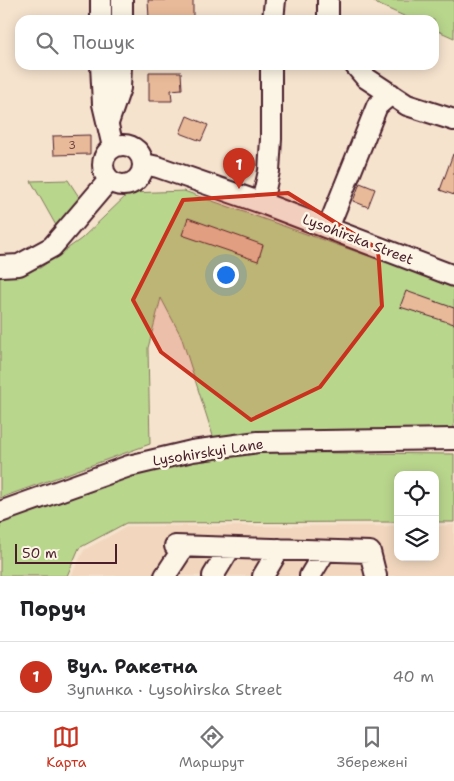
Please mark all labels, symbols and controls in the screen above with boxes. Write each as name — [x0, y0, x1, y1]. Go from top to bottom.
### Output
search box — [15, 15, 439, 70]
icon: search — [33, 29, 61, 57]
text: Пошук — [73, 30, 135, 55]
house number: 3 — [68, 138, 76, 153]
pin: 1 — [223, 148, 255, 189]
street label: Lysohirska Street — [300, 210, 416, 268]
your location — [213, 262, 239, 288]
street label: Lysohirskyi Lane — [151, 434, 265, 470]
map controls — [394, 471, 439, 561]
button: locate — [394, 471, 439, 516]
button: layers — [394, 516, 439, 561]
scale bar — [15, 541, 118, 564]
text: 50 m — [22, 544, 57, 562]
text: Поруч — [20, 595, 86, 623]
text: Вул. Ракетна — [67, 654, 197, 679]
text: 1 — [32, 666, 40, 687]
text: 40 m — [392, 666, 434, 687]
text: Зупинка · Lysohirska Street — [67, 679, 282, 700]
tab: Карта — [46, 723, 86, 771]
tab: Маршрут — [179, 723, 244, 771]
tab: Збережені — [337, 723, 408, 771]

